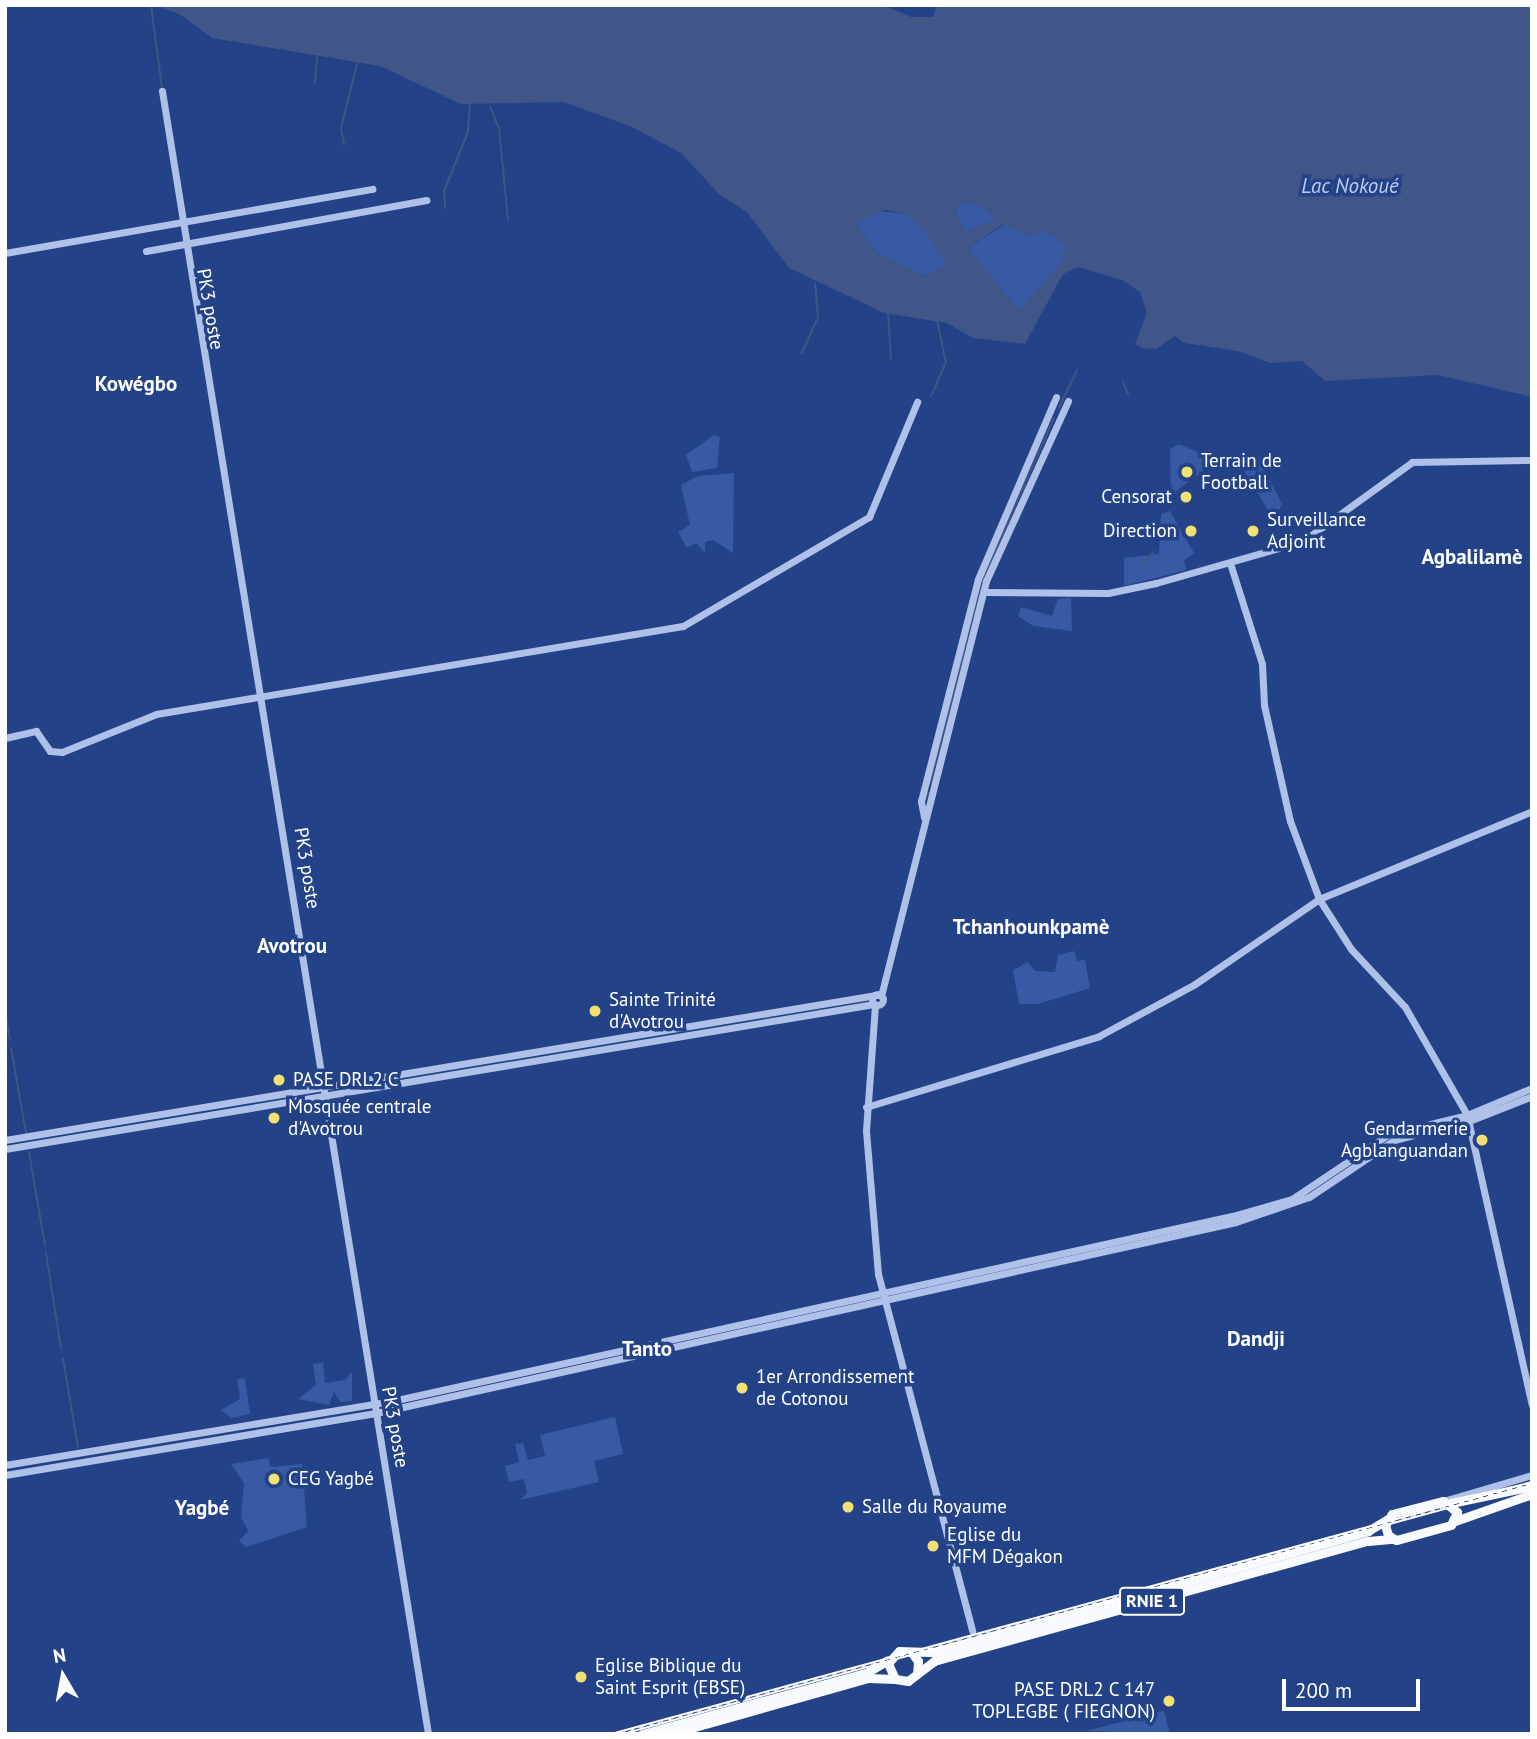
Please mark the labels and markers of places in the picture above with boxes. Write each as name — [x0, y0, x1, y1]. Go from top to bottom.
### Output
place label: Terrain de Football — [1201, 450, 1282, 494]
marker: Terrain de Football — [1179, 464, 1195, 480]
place label: Censorat — [1101, 486, 1172, 508]
marker: Censorat — [1178, 489, 1194, 505]
place label: Surveillance Adjoint — [1267, 509, 1366, 553]
place label: Direction — [1103, 520, 1177, 542]
marker: Direction — [1183, 523, 1199, 539]
marker: Surveillance Adjoint — [1245, 523, 1261, 539]
place label: Sainte Trinité d'Avotrou — [609, 989, 716, 1033]
marker: Sainte Trinité d'Avotrou — [587, 1003, 603, 1019]
place label: PASE DRL2 C — [293, 1069, 399, 1091]
marker: PASE DRL2 C — [271, 1072, 287, 1088]
place label: Mosquée centrale d'Avotrou — [288, 1096, 432, 1140]
marker: Mosquée centrale d'Avotrou — [266, 1110, 282, 1126]
place label: Gendarmerie Agblanguandan — [1341, 1118, 1468, 1162]
marker: Gendarmerie Agblanguandan — [1474, 1132, 1490, 1148]
place label: 1er Arrondissement de Cotonou — [756, 1366, 915, 1410]
marker: 1er Arrondissement de Cotonou — [734, 1380, 750, 1396]
place label: CEG Yagbé — [288, 1468, 375, 1490]
marker: CEG Yagbé — [266, 1471, 282, 1487]
place label: Salle du Royaume — [862, 1496, 1007, 1518]
marker: Salle du Royaume — [840, 1499, 856, 1515]
place label: Eglise du MFM Dégakon — [947, 1524, 1063, 1568]
marker: Eglise du MFM Dégakon — [925, 1538, 941, 1554]
place label: Eglise Biblique du Saint Esprit (EBSE) — [595, 1655, 745, 1699]
marker: Eglise Biblique du Saint Esprit (EBSE) — [573, 1669, 589, 1685]
place label: PASE DRL2 C 147 TOPLEGBE ( FIEGNON) — [972, 1679, 1155, 1723]
marker: PASE DRL2 C 147 TOPLEGBE ( FIEGNON) — [1161, 1693, 1177, 1709]

